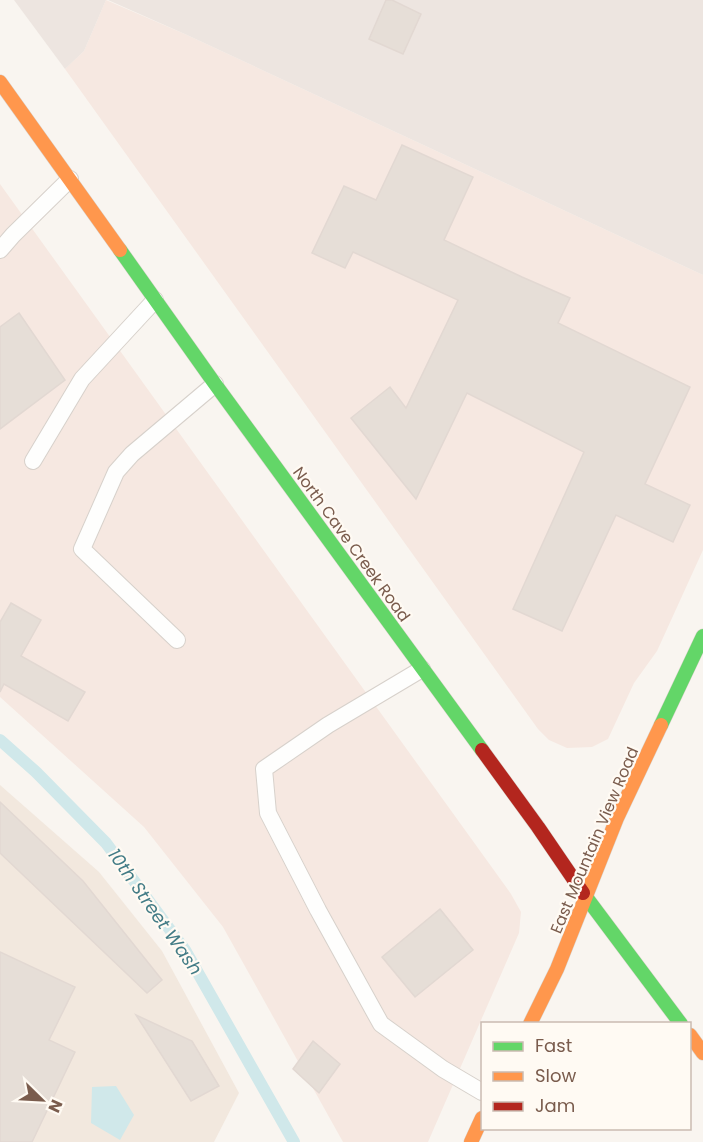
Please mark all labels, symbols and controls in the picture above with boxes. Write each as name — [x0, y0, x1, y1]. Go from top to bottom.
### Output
street label: North Cave Creek Road — [288, 462, 416, 626]
street label: East Mountain View Road — [545, 743, 644, 937]
water label: 10th Street Wash — [102, 843, 208, 980]
legend — [481, 1022, 691, 1130]
text: Fast — [535, 1033, 572, 1058]
text: Slow — [535, 1063, 577, 1088]
north arrow — [12, 1070, 72, 1130]
text: Jam — [535, 1093, 575, 1118]
text: N — [42, 1096, 68, 1116]

